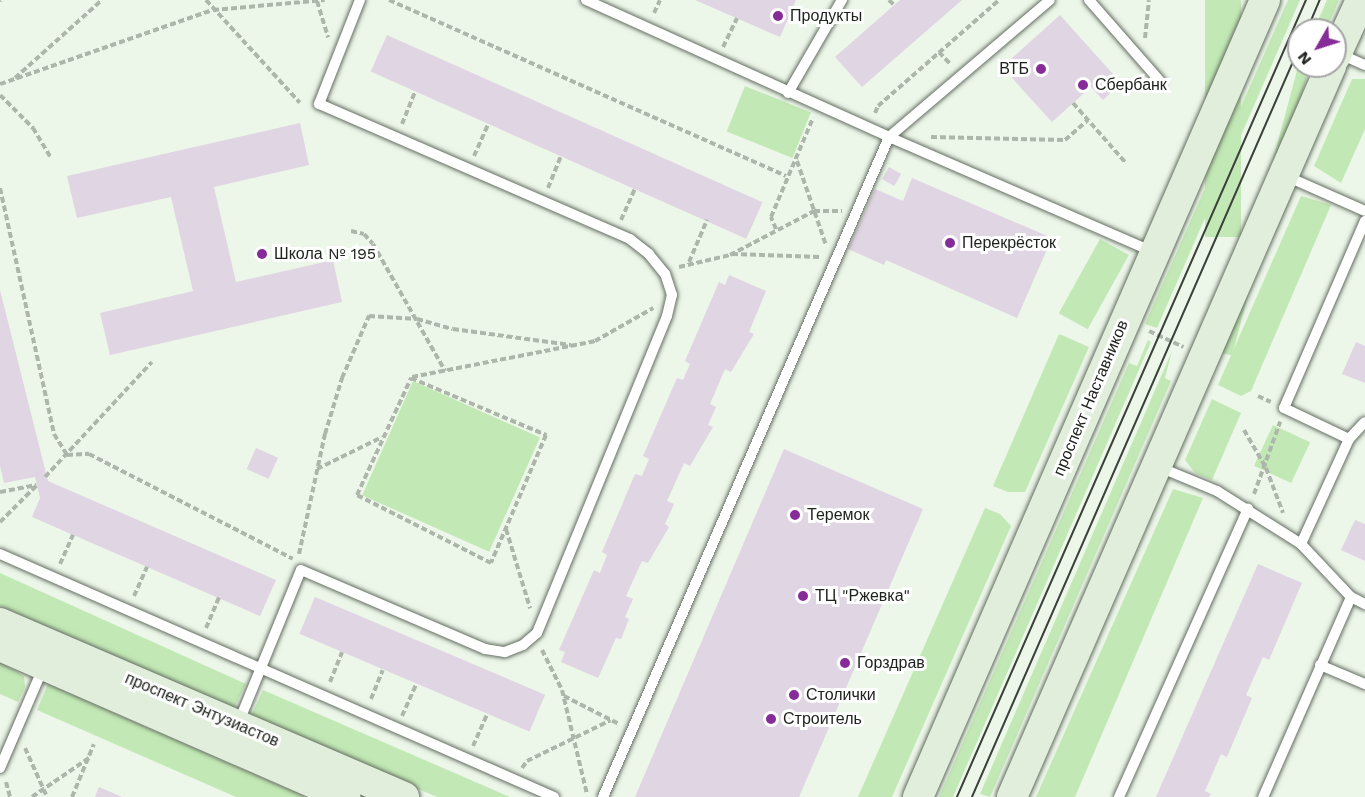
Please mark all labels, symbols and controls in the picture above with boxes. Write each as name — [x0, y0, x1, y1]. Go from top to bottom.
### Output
place label: Продукты — [790, 6, 862, 26]
marker: Продукты — [771, 9, 785, 23]
north arrow — [1287, 18, 1347, 78]
text: N — [1293, 48, 1315, 69]
place label: ВТБ — [999, 59, 1029, 79]
marker: ВТБ — [1034, 62, 1048, 76]
place label: Сбербанк — [1095, 75, 1167, 95]
marker: Сбербанк — [1076, 78, 1090, 92]
place label: Перекрёсток — [962, 233, 1056, 253]
marker: Перекрёсток — [943, 236, 957, 250]
place label: Школа № 195 — [274, 244, 376, 264]
marker: Школа № 195 — [255, 247, 269, 261]
street label: проспект Наставников — [1049, 317, 1133, 479]
place label: Теремок — [807, 505, 869, 525]
marker: Теремок — [788, 508, 802, 522]
place label: ТЦ "Ржевка" — [815, 586, 910, 606]
marker: ТЦ "Ржевка" — [796, 589, 810, 603]
place label: Горздрав — [857, 653, 925, 673]
marker: Горздрав — [838, 656, 852, 670]
street label: проспект Энтузиастов — [122, 669, 282, 751]
place label: Столички — [806, 685, 876, 705]
marker: Столички — [787, 688, 801, 702]
place label: Строитель — [783, 709, 862, 729]
marker: Строитель — [764, 712, 778, 726]

